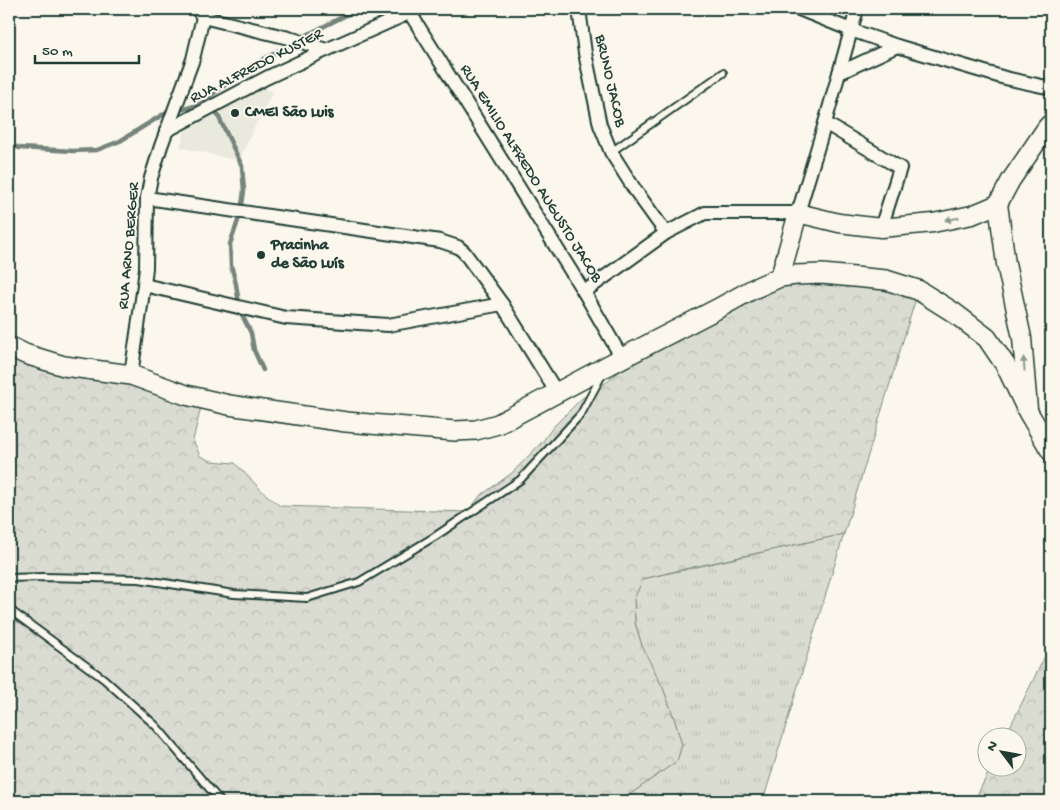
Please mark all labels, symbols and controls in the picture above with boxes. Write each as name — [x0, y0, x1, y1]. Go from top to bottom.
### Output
street label: RUA ALFREDO KUSTER — [187, 25, 327, 109]
scale bar — [35, 32, 139, 64]
street label: BRUNO JACOB — [589, 32, 629, 130]
text: 50 m — [42, 43, 73, 61]
street label: RUA EMILIO ALFREDO AUGUSTO JACOB — [455, 61, 606, 287]
place label: CMEI São Luis — [244, 104, 335, 123]
marker: CMEI São Luis — [229, 107, 241, 119]
street label: RUA ARNO BERGER — [115, 181, 145, 310]
one-way arrow — [945, 215, 960, 223]
place label: Pracinha de São Luís — [270, 237, 345, 274]
marker: Pracinha de São Luís — [255, 249, 267, 261]
one-way arrow — [1020, 355, 1028, 371]
north arrow — [978, 728, 1028, 778]
text: N — [983, 738, 1003, 755]

